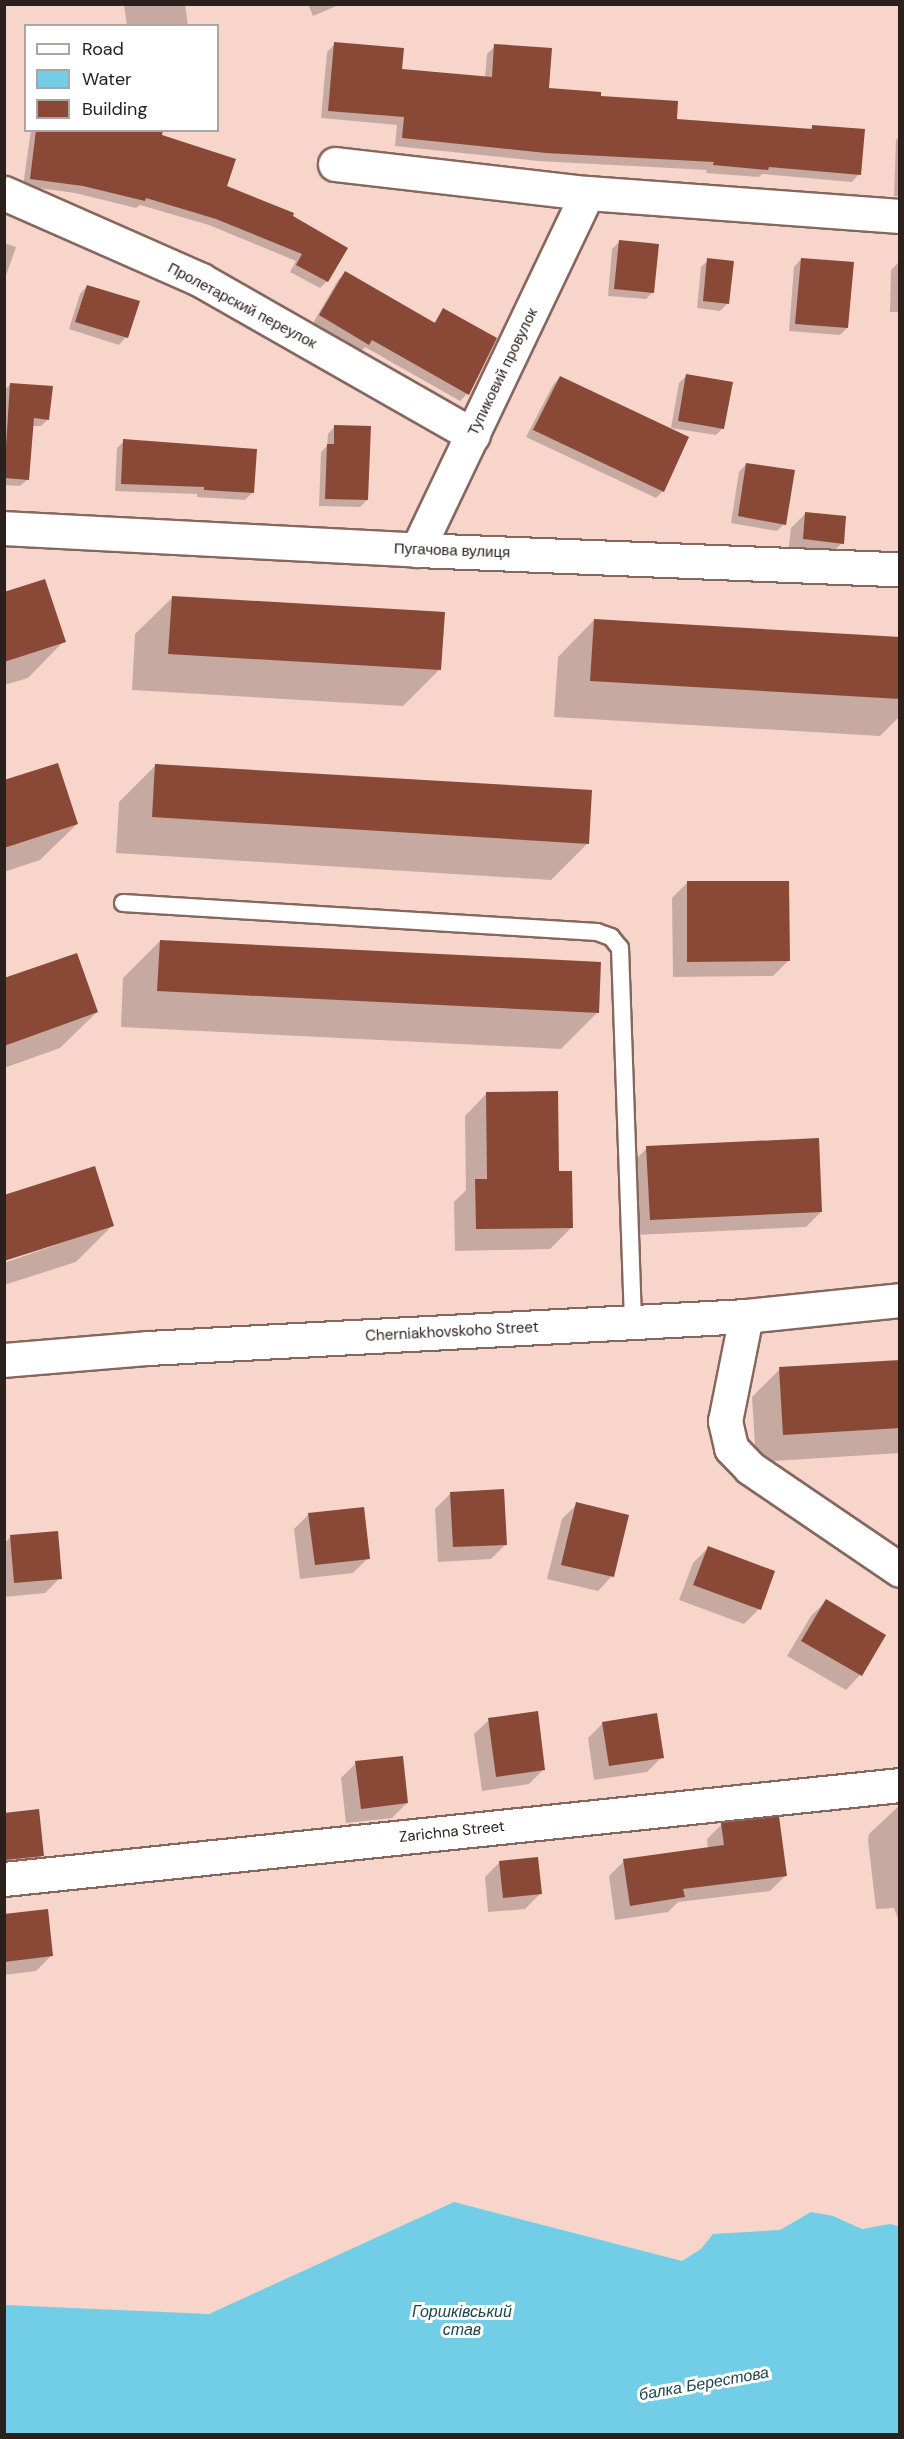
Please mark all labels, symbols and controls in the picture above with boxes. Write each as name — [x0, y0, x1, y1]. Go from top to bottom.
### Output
legend — [24, 24, 219, 132]
text: Road — [82, 37, 124, 61]
text: Water — [82, 67, 132, 91]
text: Building — [82, 97, 147, 121]
street label: Пролетарский переулок — [165, 259, 319, 353]
street label: Тупиковий провулок — [464, 305, 542, 439]
street label: Пугачова вулиця — [394, 540, 510, 562]
street label: Cherniakhovskoho Street — [365, 1318, 539, 1346]
street label: Zarichna Street — [398, 1818, 506, 1846]
water label: Горшківський став — [412, 2302, 512, 2340]
water label: балка Берестова — [638, 2363, 770, 2405]

